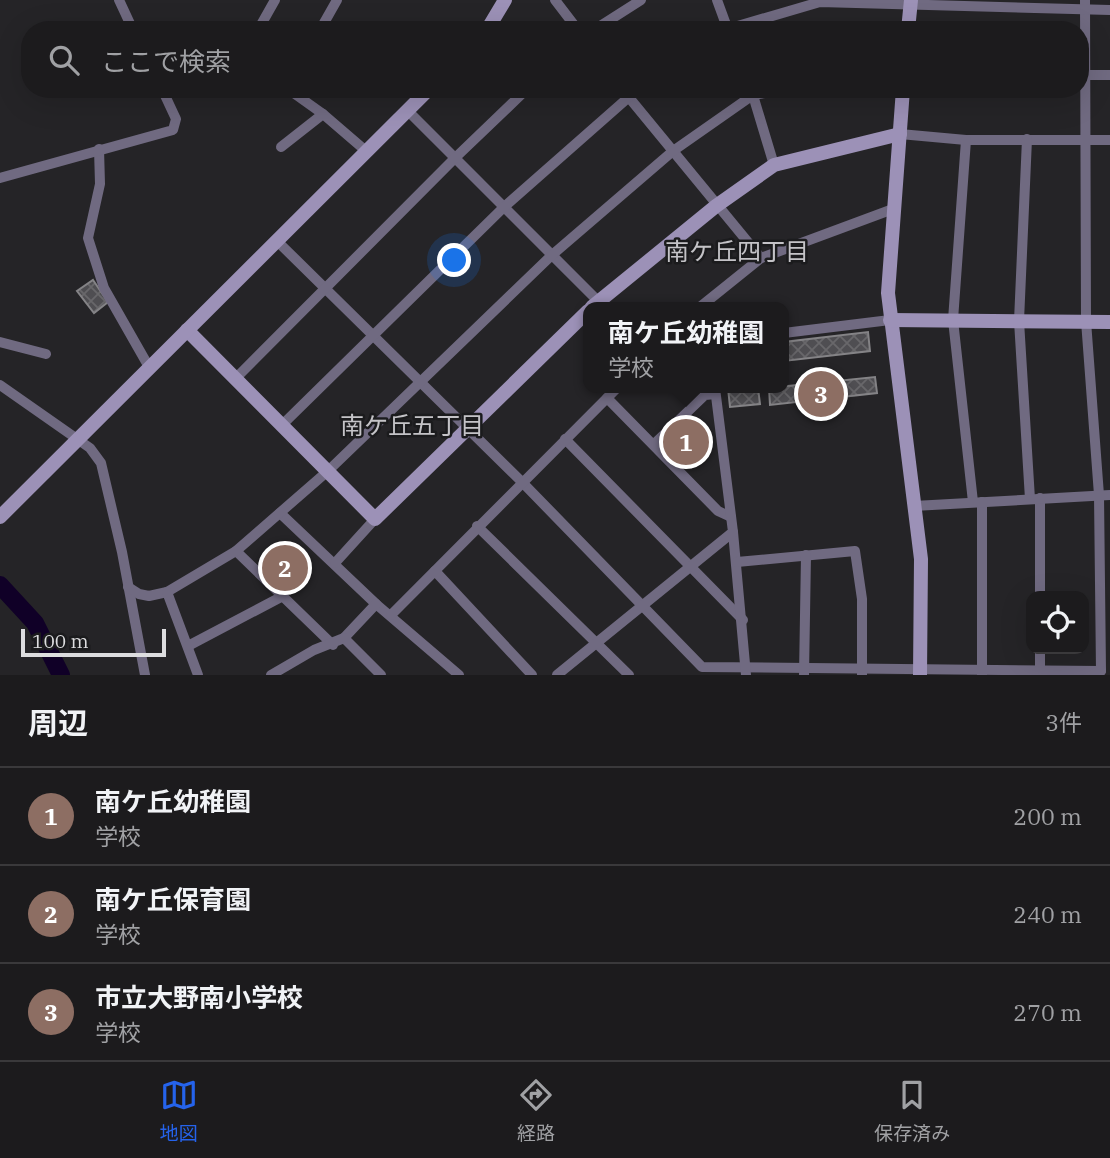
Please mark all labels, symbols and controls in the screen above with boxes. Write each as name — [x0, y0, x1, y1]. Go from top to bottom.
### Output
search box — [21, 21, 1089, 98]
icon: search — [45, 41, 83, 79]
text: ここで検索 — [101, 44, 231, 78]
district label: 南ケ丘四丁目 — [665, 235, 809, 267]
your location — [437, 243, 471, 277]
popup — [583, 302, 789, 393]
text: 南ケ丘幼稚園 — [608, 315, 764, 349]
text: 学校 — [608, 352, 654, 382]
pin: 3 — [798, 368, 844, 420]
district label: 南ケ丘五丁目 — [340, 409, 484, 441]
pin: 1 — [663, 416, 709, 468]
pin: 2 — [262, 542, 308, 594]
map controls — [1026, 591, 1089, 654]
button: locate — [1026, 591, 1089, 654]
scale bar — [21, 626, 166, 658]
text: 100 m — [32, 629, 89, 653]
text: 周辺 — [28, 703, 88, 742]
text: 3件 — [1045, 707, 1082, 737]
text: 南ケ丘幼稚園 — [95, 784, 251, 818]
text: 1 — [44, 801, 58, 831]
text: 200 m — [1013, 801, 1082, 831]
text: 学校 — [95, 821, 141, 851]
text: 南ケ丘保育園 — [95, 882, 251, 916]
text: 2 — [44, 899, 58, 929]
text: 240 m — [1013, 899, 1082, 929]
text: 学校 — [95, 919, 141, 949]
text: 市立大野南小学校 — [95, 980, 303, 1014]
text: 3 — [44, 997, 58, 1027]
text: 270 m — [1013, 997, 1082, 1027]
text: 学校 — [95, 1017, 141, 1047]
tab: 地図 — [160, 1076, 198, 1145]
tab: 経路 — [517, 1076, 555, 1145]
tab: 保存済み — [874, 1076, 950, 1145]

